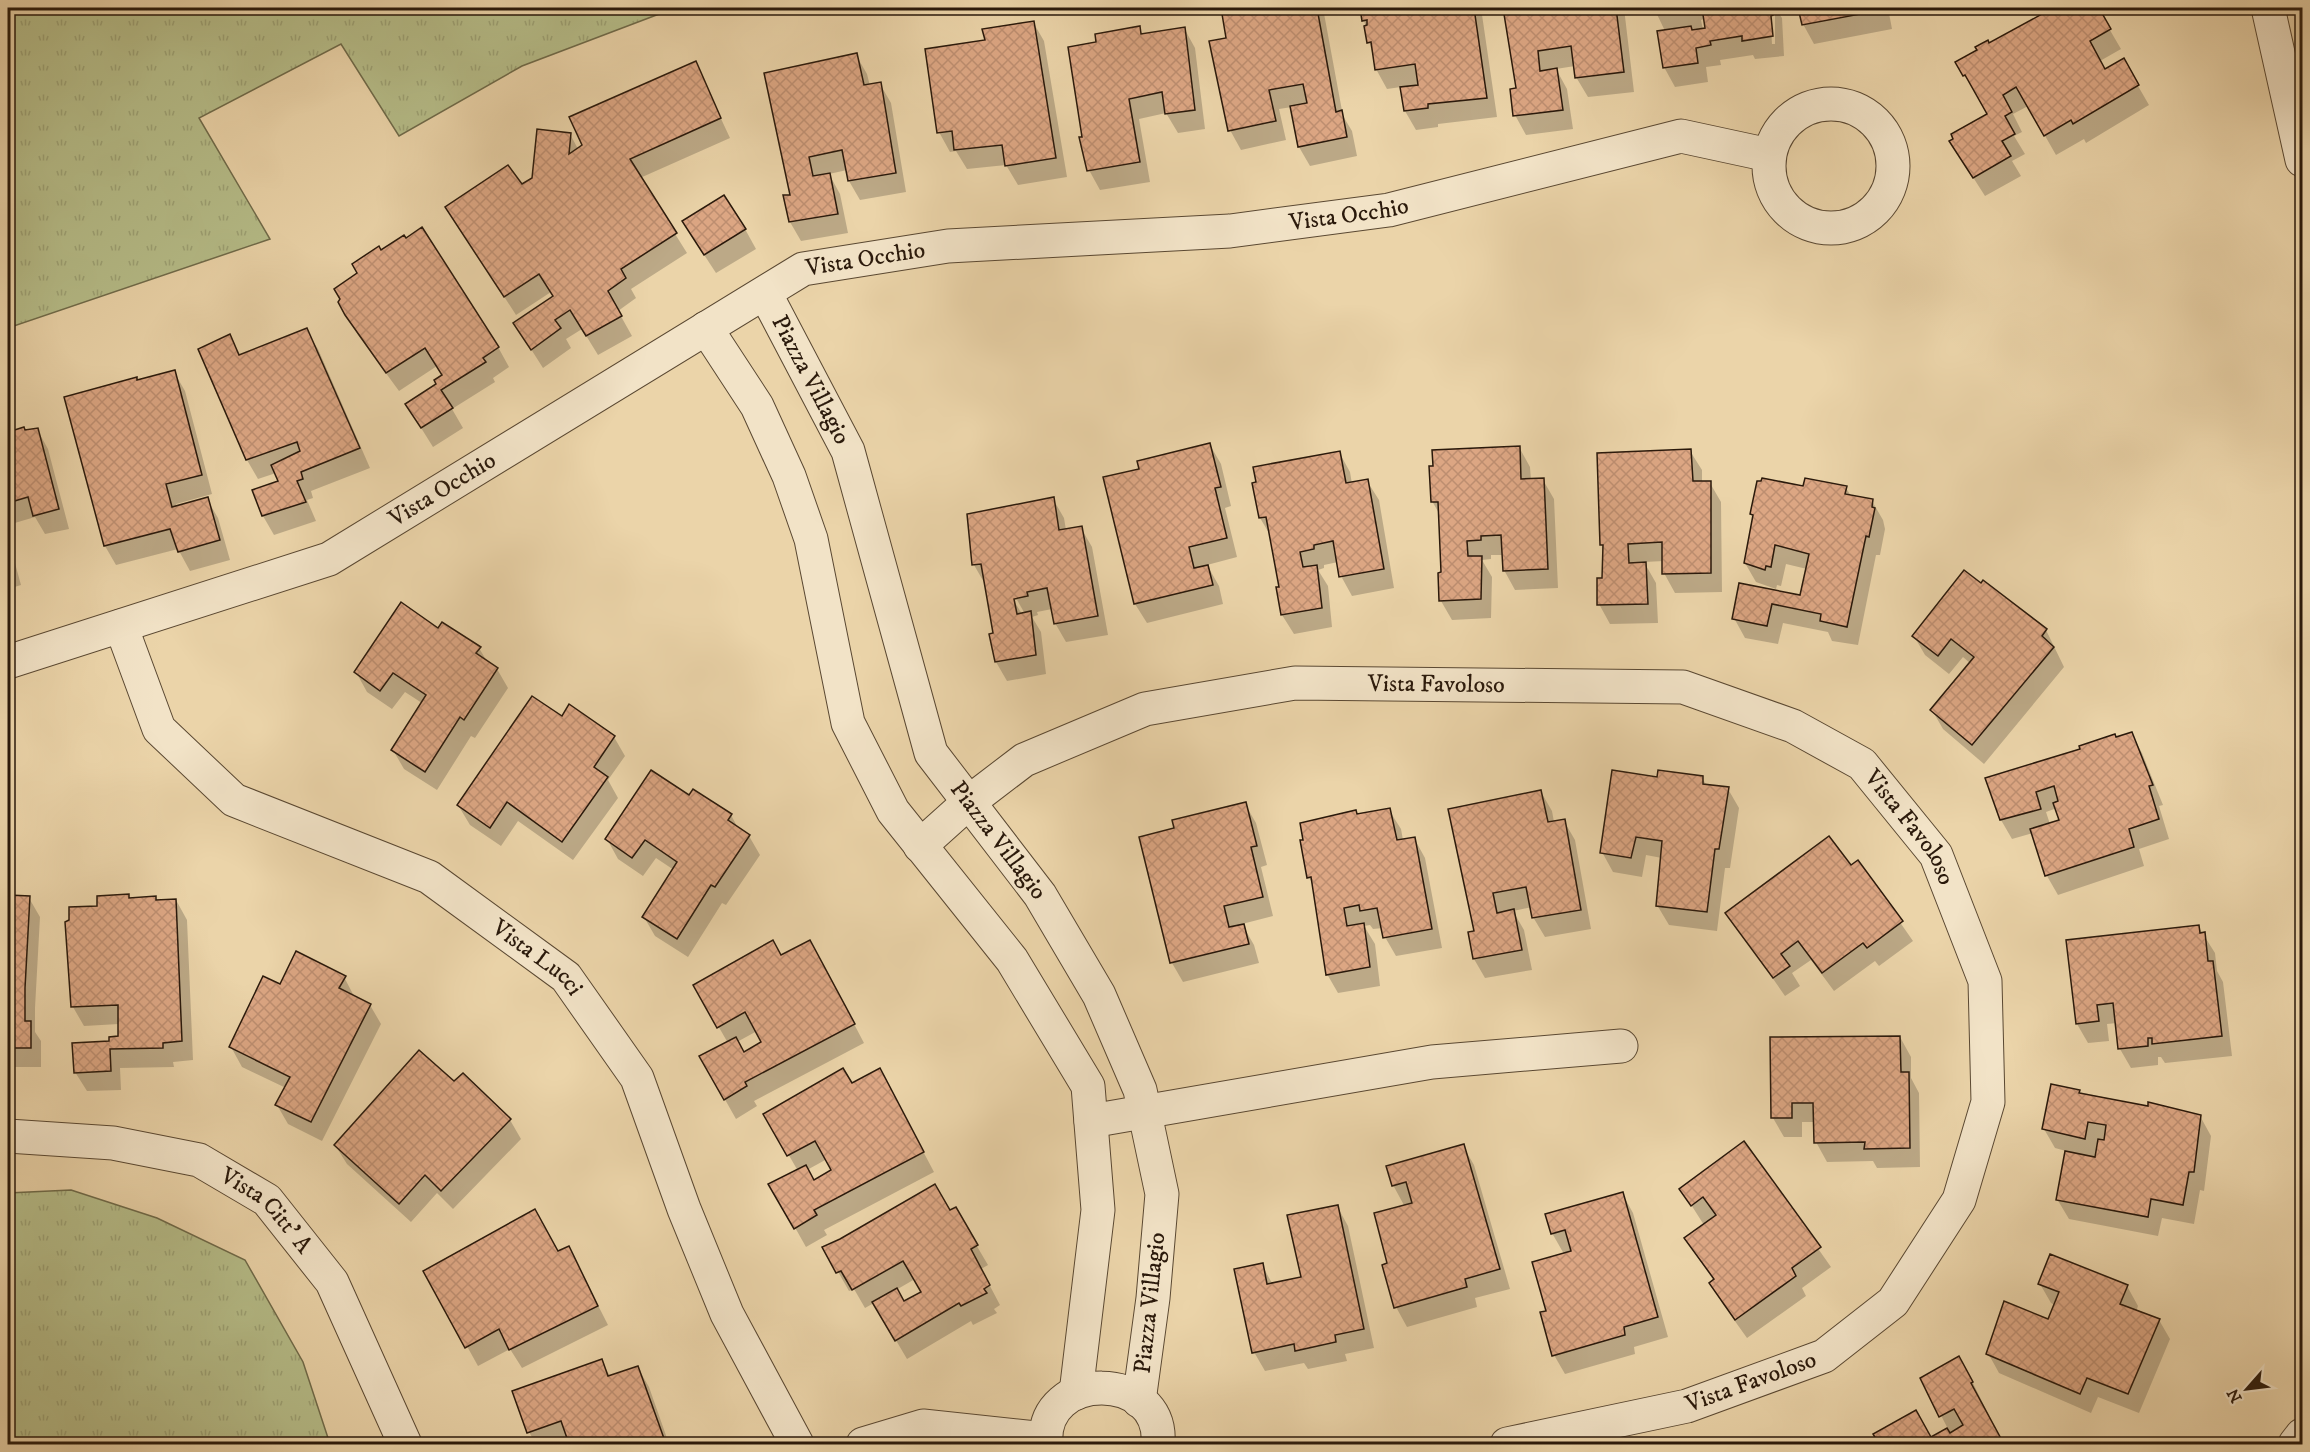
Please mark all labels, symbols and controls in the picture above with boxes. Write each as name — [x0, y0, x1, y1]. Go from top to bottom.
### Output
street label: Vista Occhio — [1286, 191, 1412, 238]
street label: Vista Occhio — [803, 235, 927, 284]
street label: Piazza Villagio — [764, 310, 857, 450]
street label: Vista Occhio — [382, 445, 502, 534]
street label: Vista Favoloso — [1367, 669, 1505, 700]
street label: Vista Favoloso — [1857, 763, 1961, 889]
street label: Piazza Villagio — [943, 775, 1053, 906]
street label: Vista Lucci — [485, 912, 590, 1002]
street label: Vista Citt' A — [214, 1160, 319, 1260]
street label: Piazza Villagio — [1128, 1231, 1172, 1375]
street label: Vista Favoloso — [1681, 1344, 1820, 1420]
north arrow — [2217, 1359, 2277, 1419]
text: N — [2223, 1385, 2247, 1406]

